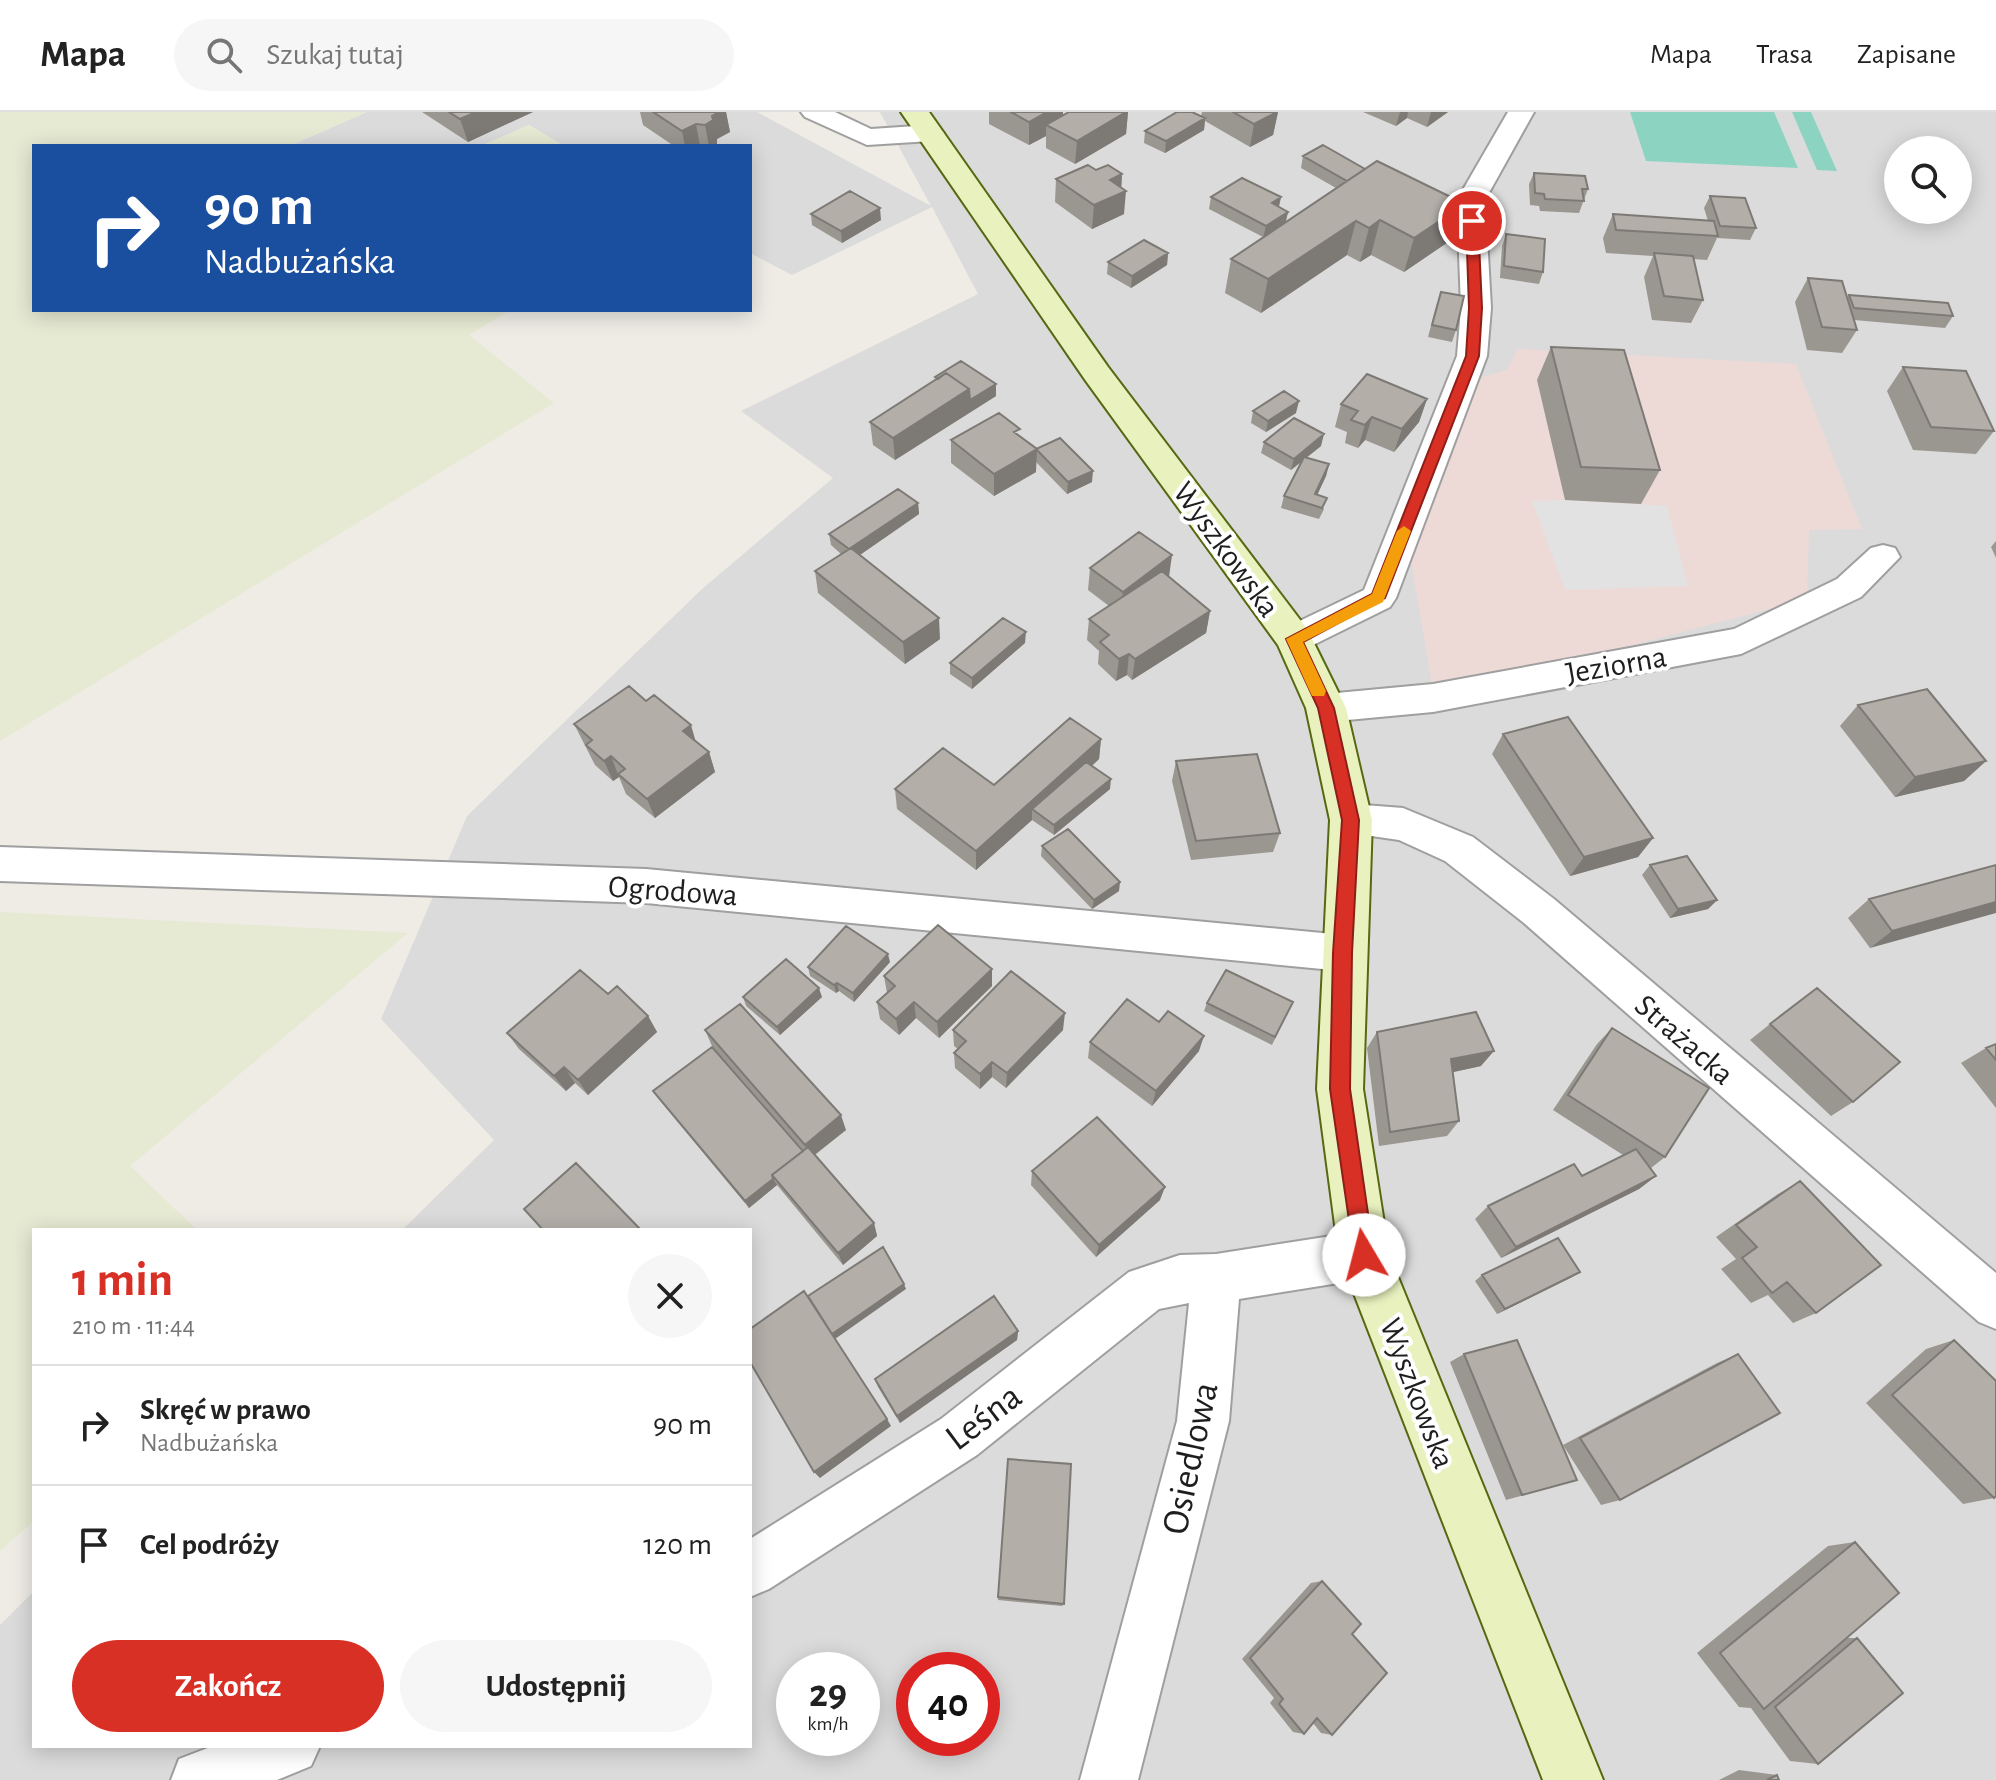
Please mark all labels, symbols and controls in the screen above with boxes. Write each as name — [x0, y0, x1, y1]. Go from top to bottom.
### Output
search box — [174, 19, 734, 91]
icon: search — [202, 33, 246, 77]
text: Mapa — [40, 36, 126, 74]
text: Szukaj tutaj — [266, 40, 404, 70]
text: Mapa — [1650, 41, 1712, 69]
text: Trasa — [1756, 41, 1813, 69]
text: Zapisane — [1857, 41, 1956, 69]
map controls — [1884, 136, 1972, 224]
button: search — [1884, 136, 1972, 224]
icon: right — [72, 176, 176, 280]
text: 90 m — [204, 179, 314, 235]
pin — [1438, 187, 1506, 255]
icon: arrive — [1450, 199, 1494, 243]
text: Nadbużańska — [204, 244, 395, 280]
street label: Wyszkowska — [1167, 476, 1286, 623]
street label: Jeziorna — [1563, 640, 1669, 690]
street label: Ogrodowa — [607, 871, 739, 911]
street label: Strażacka — [1629, 989, 1740, 1091]
position arrow — [1322, 1213, 1406, 1297]
button: close — [628, 1254, 712, 1338]
text: 1 min — [72, 1257, 173, 1305]
text: 210 m · 11:44 — [72, 1313, 195, 1339]
street label: Wyszkowska — [1374, 1314, 1460, 1473]
street label: Leśna — [939, 1377, 1029, 1458]
street label: Osiedlowa — [1156, 1379, 1226, 1538]
text: Skręć w prawo — [140, 1395, 311, 1425]
icon: right — [72, 1403, 116, 1447]
text: 90 m — [653, 1410, 712, 1440]
text: Nadbużańska — [140, 1430, 278, 1456]
icon: arrive — [72, 1523, 116, 1567]
text: Cel podróży — [140, 1530, 279, 1560]
text: 120 m — [643, 1530, 712, 1560]
button: Zakończ — [72, 1640, 384, 1732]
button: Udostępnij — [400, 1640, 712, 1732]
speed limit sign: 40 — [896, 1652, 1000, 1756]
text: 29 — [809, 1674, 847, 1714]
text: km/h — [807, 1714, 849, 1734]

